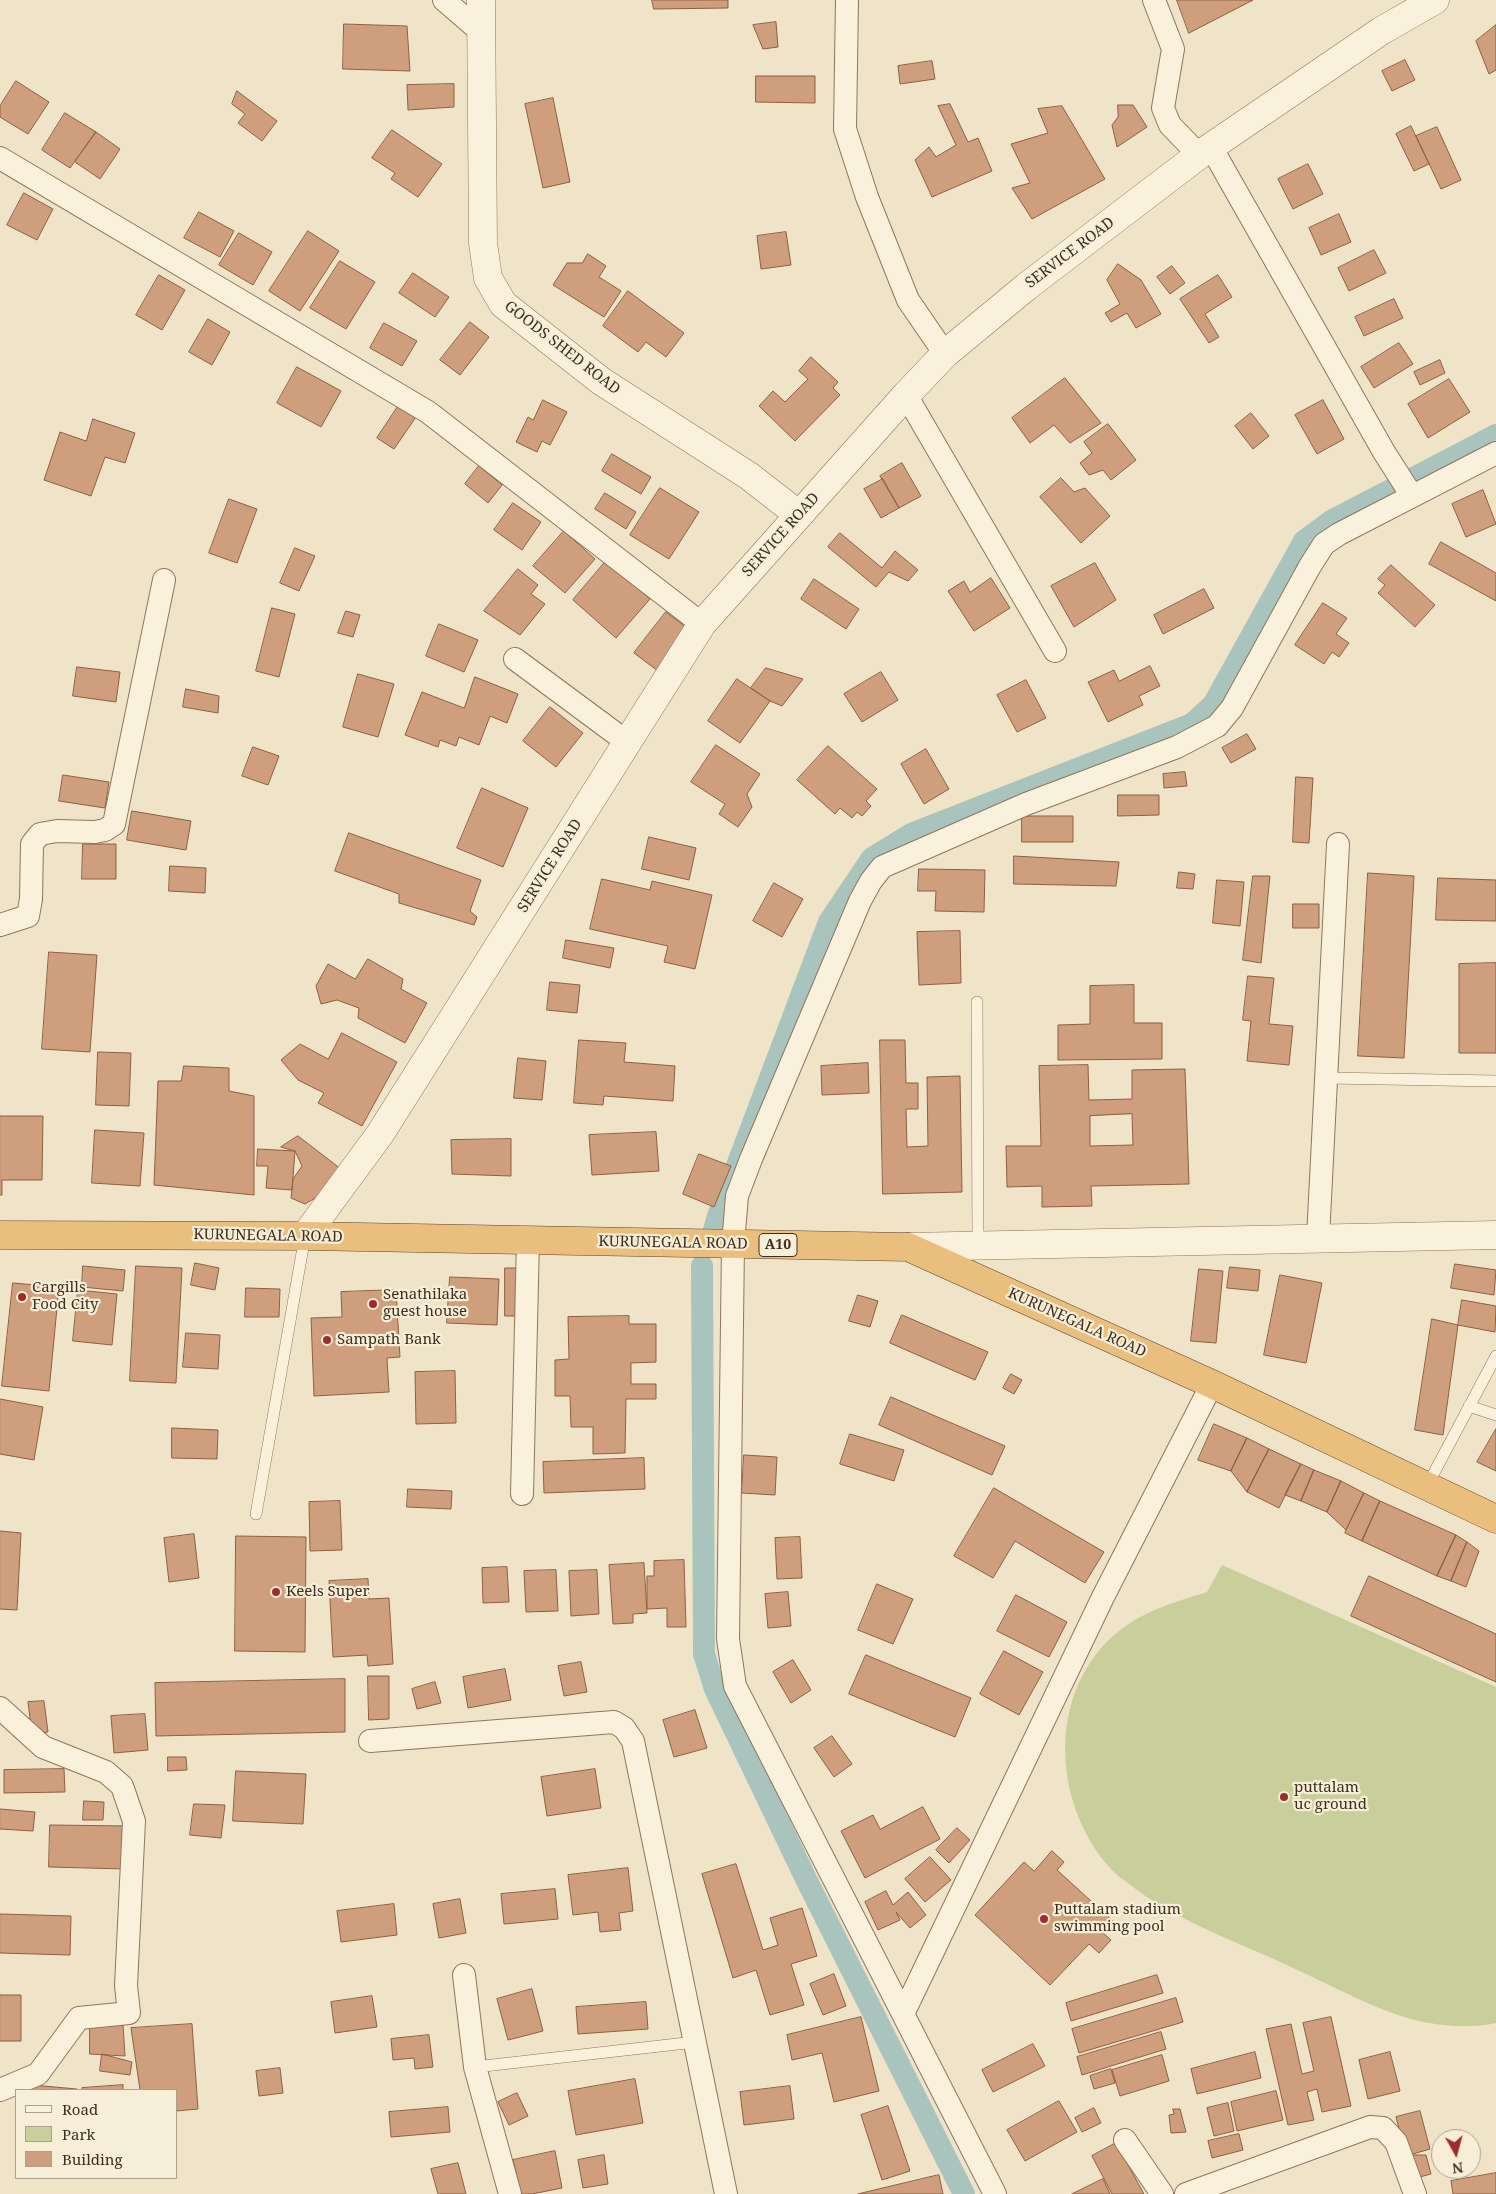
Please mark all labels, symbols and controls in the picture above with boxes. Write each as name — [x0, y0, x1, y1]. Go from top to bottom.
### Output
street label: SERVICE ROAD — [1022, 214, 1118, 292]
street label: GOODS SHED ROAD — [501, 297, 623, 399]
street label: SERVICE ROAD — [739, 489, 823, 581]
street label: SERVICE ROAD — [514, 816, 586, 916]
street label: KURUNEGALA ROAD — [193, 1226, 343, 1246]
street label: KURUNEGALA ROAD — [598, 1233, 748, 1253]
road number: A10 — [759, 1234, 797, 1256]
place label: Cargills Food City — [32, 1279, 98, 1314]
street label: KURUNEGALA ROAD — [1005, 1284, 1149, 1362]
place label: Senathilaka guest house — [383, 1286, 467, 1321]
marker: Cargills Food City — [16, 1291, 28, 1303]
marker: Senathilaka guest house — [367, 1298, 379, 1310]
place label: Sampath Bank — [337, 1331, 441, 1349]
marker: Sampath Bank — [321, 1334, 333, 1346]
place label: Keels Super — [286, 1583, 370, 1601]
marker: Keels Super — [270, 1586, 282, 1598]
place label: puttalam uc ground — [1294, 1779, 1367, 1814]
marker: puttalam uc ground — [1278, 1791, 1290, 1803]
place label: Puttalam stadium swimming pool — [1054, 1901, 1181, 1936]
marker: Puttalam stadium swimming pool — [1038, 1913, 1050, 1925]
legend — [15, 2089, 178, 2179]
text: Road — [62, 2099, 98, 2119]
text: Park — [62, 2124, 95, 2144]
north arrow — [1431, 2129, 1481, 2179]
text: Building — [62, 2149, 123, 2169]
text: N — [1451, 2158, 1464, 2178]

